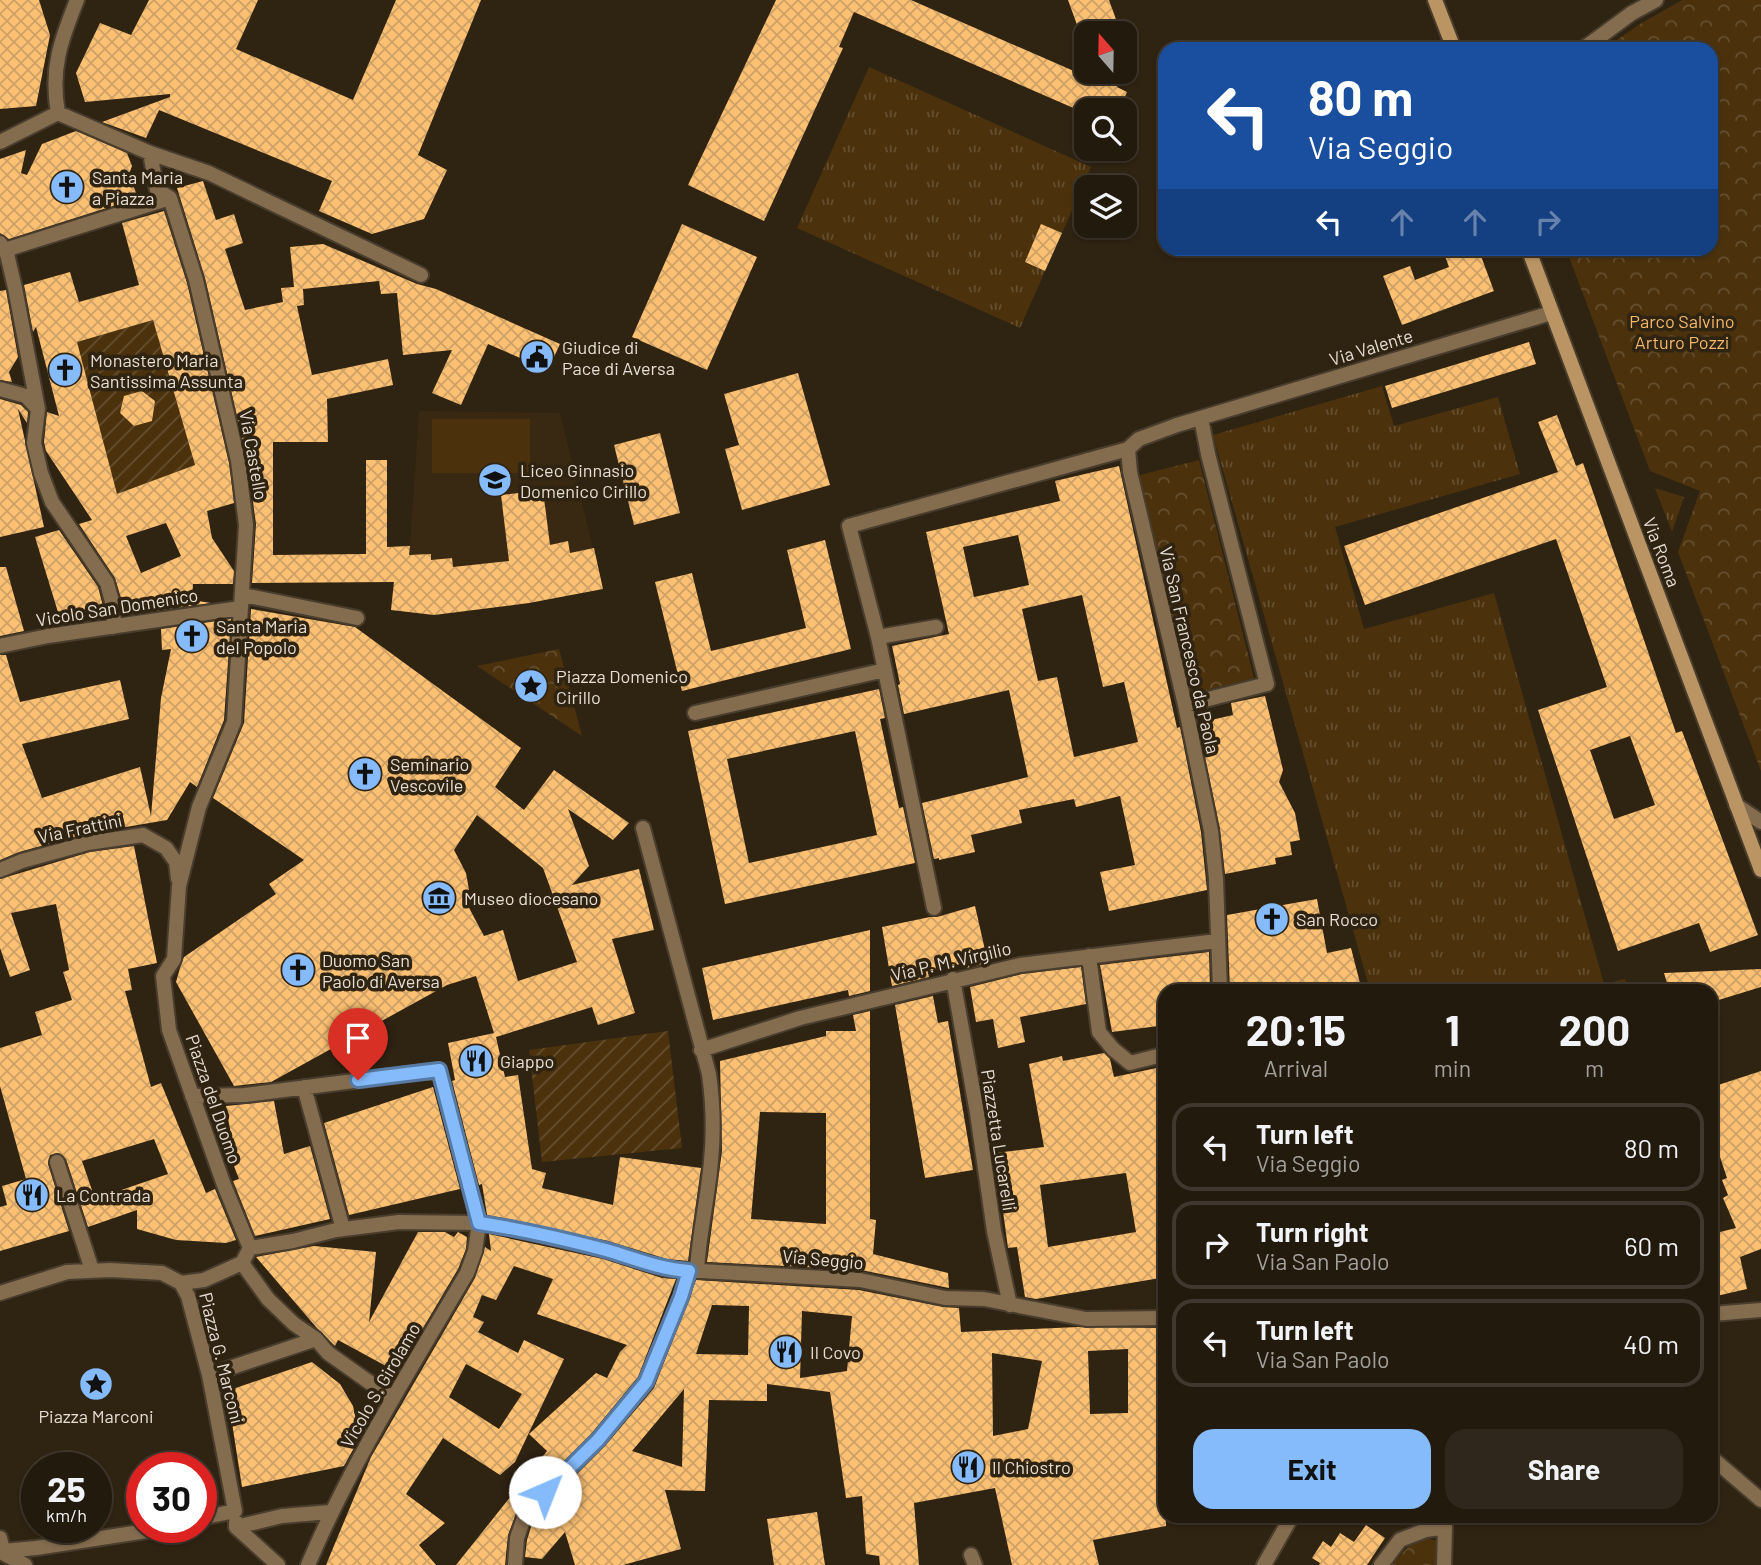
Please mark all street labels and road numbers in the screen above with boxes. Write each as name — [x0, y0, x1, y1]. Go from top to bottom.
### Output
street label: Via Valente — [1327, 324, 1415, 370]
street label: Via Castello — [235, 408, 273, 502]
street label: Via Roma — [1639, 514, 1685, 590]
street label: Via San Francesco da Paola — [1155, 544, 1225, 756]
street label: Vicolo San Domenico — [35, 583, 199, 631]
street label: Via Frattini — [36, 808, 124, 848]
street label: Via P. M. Virgilio — [889, 937, 1013, 985]
street label: Piazza del Duomo — [182, 1031, 246, 1167]
street label: Piazzetta Lucarelli — [977, 1068, 1021, 1212]
street label: Via Seggio — [781, 1244, 865, 1274]
street label: Piazza G. Marconi — [195, 1290, 249, 1426]
street label: Vicolo S. Girolamo — [335, 1319, 425, 1451]

